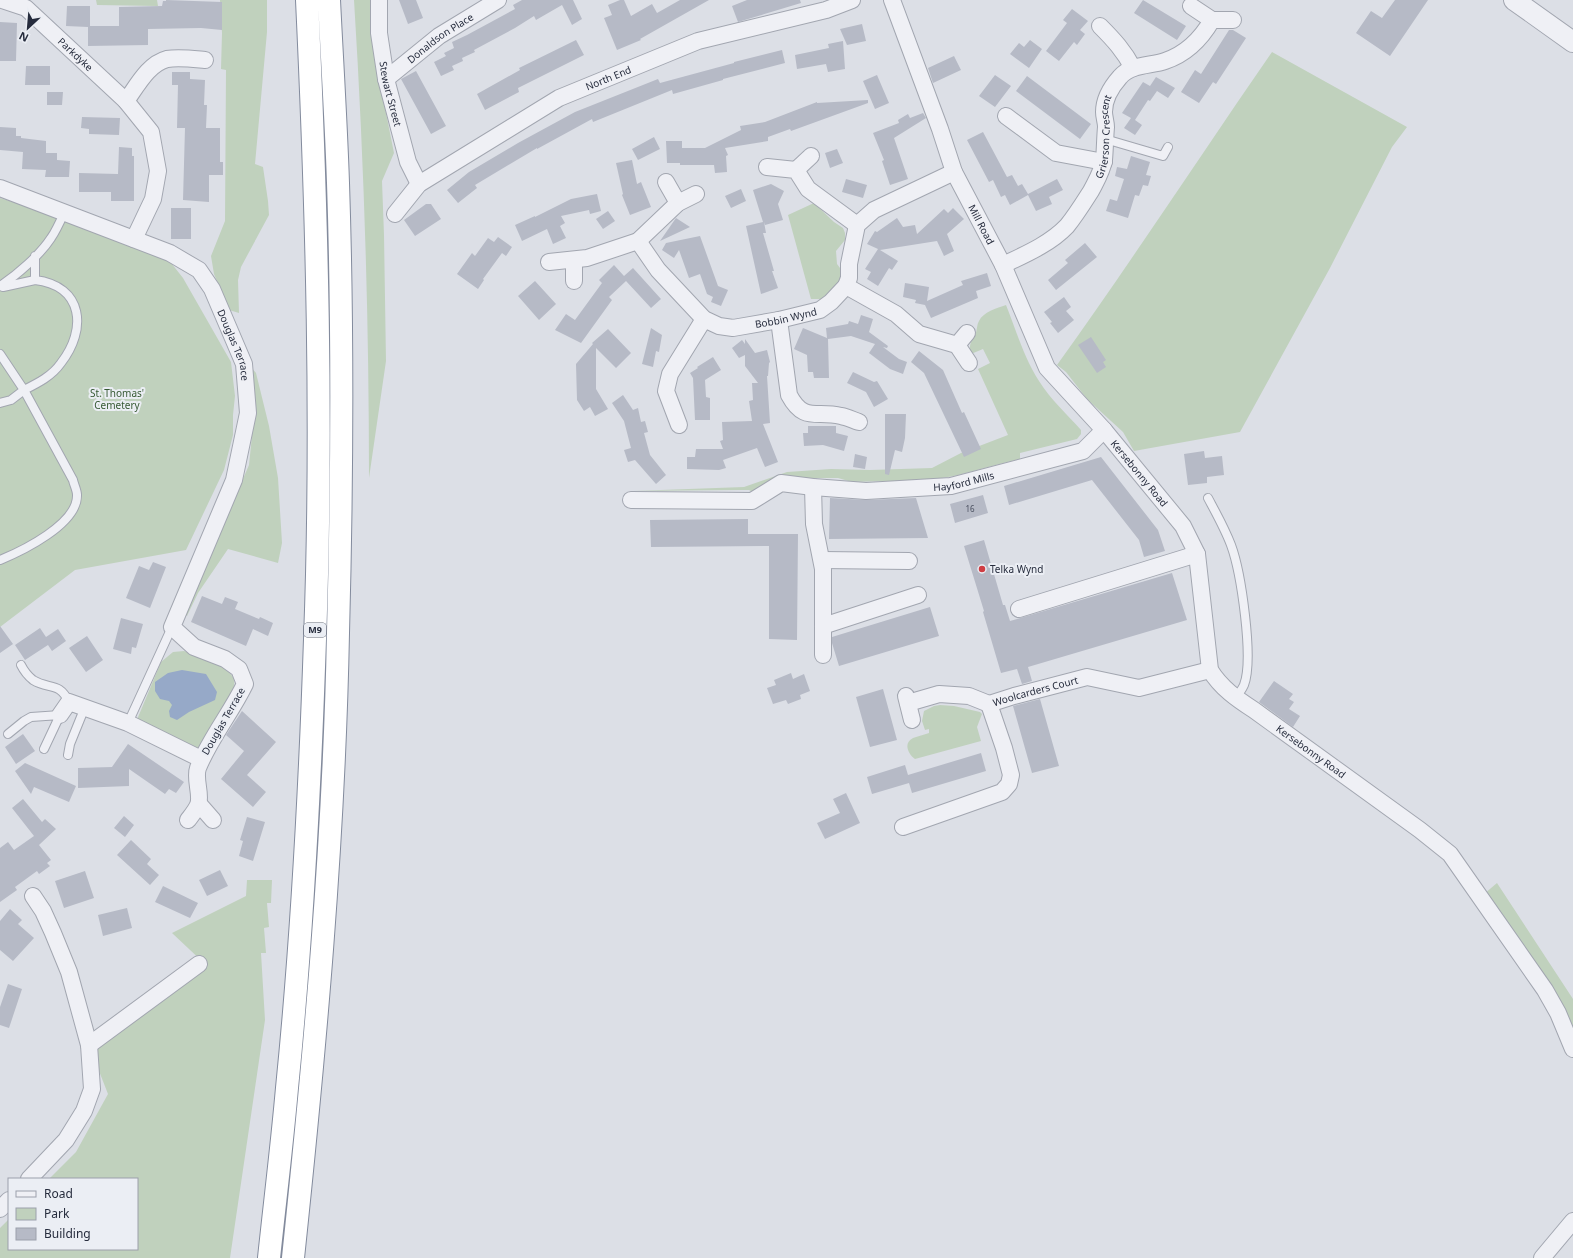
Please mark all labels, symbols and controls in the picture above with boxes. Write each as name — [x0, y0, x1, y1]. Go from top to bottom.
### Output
north arrow — [8, 8, 48, 48]
street label: Donaldson Place — [404, 10, 476, 66]
text: N — [16, 29, 31, 46]
street label: Parkdyke — [55, 34, 97, 74]
street label: Stewart Street — [376, 60, 405, 128]
street label: North End — [583, 62, 633, 93]
street label: Grierson Crescent — [1092, 92, 1115, 181]
street label: Mill Road — [965, 202, 998, 247]
street label: Bobbin Wynd — [754, 304, 818, 331]
street label: Douglas Terrace — [214, 307, 252, 382]
park label: St. Thomas' Cemetery — [90, 386, 144, 412]
street label: Kersebonny Road — [1108, 437, 1171, 510]
street label: Hayford Mills — [933, 468, 996, 494]
house number: 16 — [965, 503, 975, 514]
place label: Telka Wynd — [990, 562, 1043, 576]
marker: Telka Wynd — [977, 564, 987, 574]
road number: M9 — [304, 623, 326, 637]
street label: Woolcarders Court — [991, 673, 1080, 709]
street label: Douglas Terrace — [198, 684, 248, 757]
street label: Kersebonny Road — [1273, 721, 1349, 781]
legend — [8, 1178, 138, 1250]
text: Road — [44, 1185, 73, 1202]
text: Park — [44, 1205, 70, 1222]
text: Building — [44, 1225, 91, 1242]

